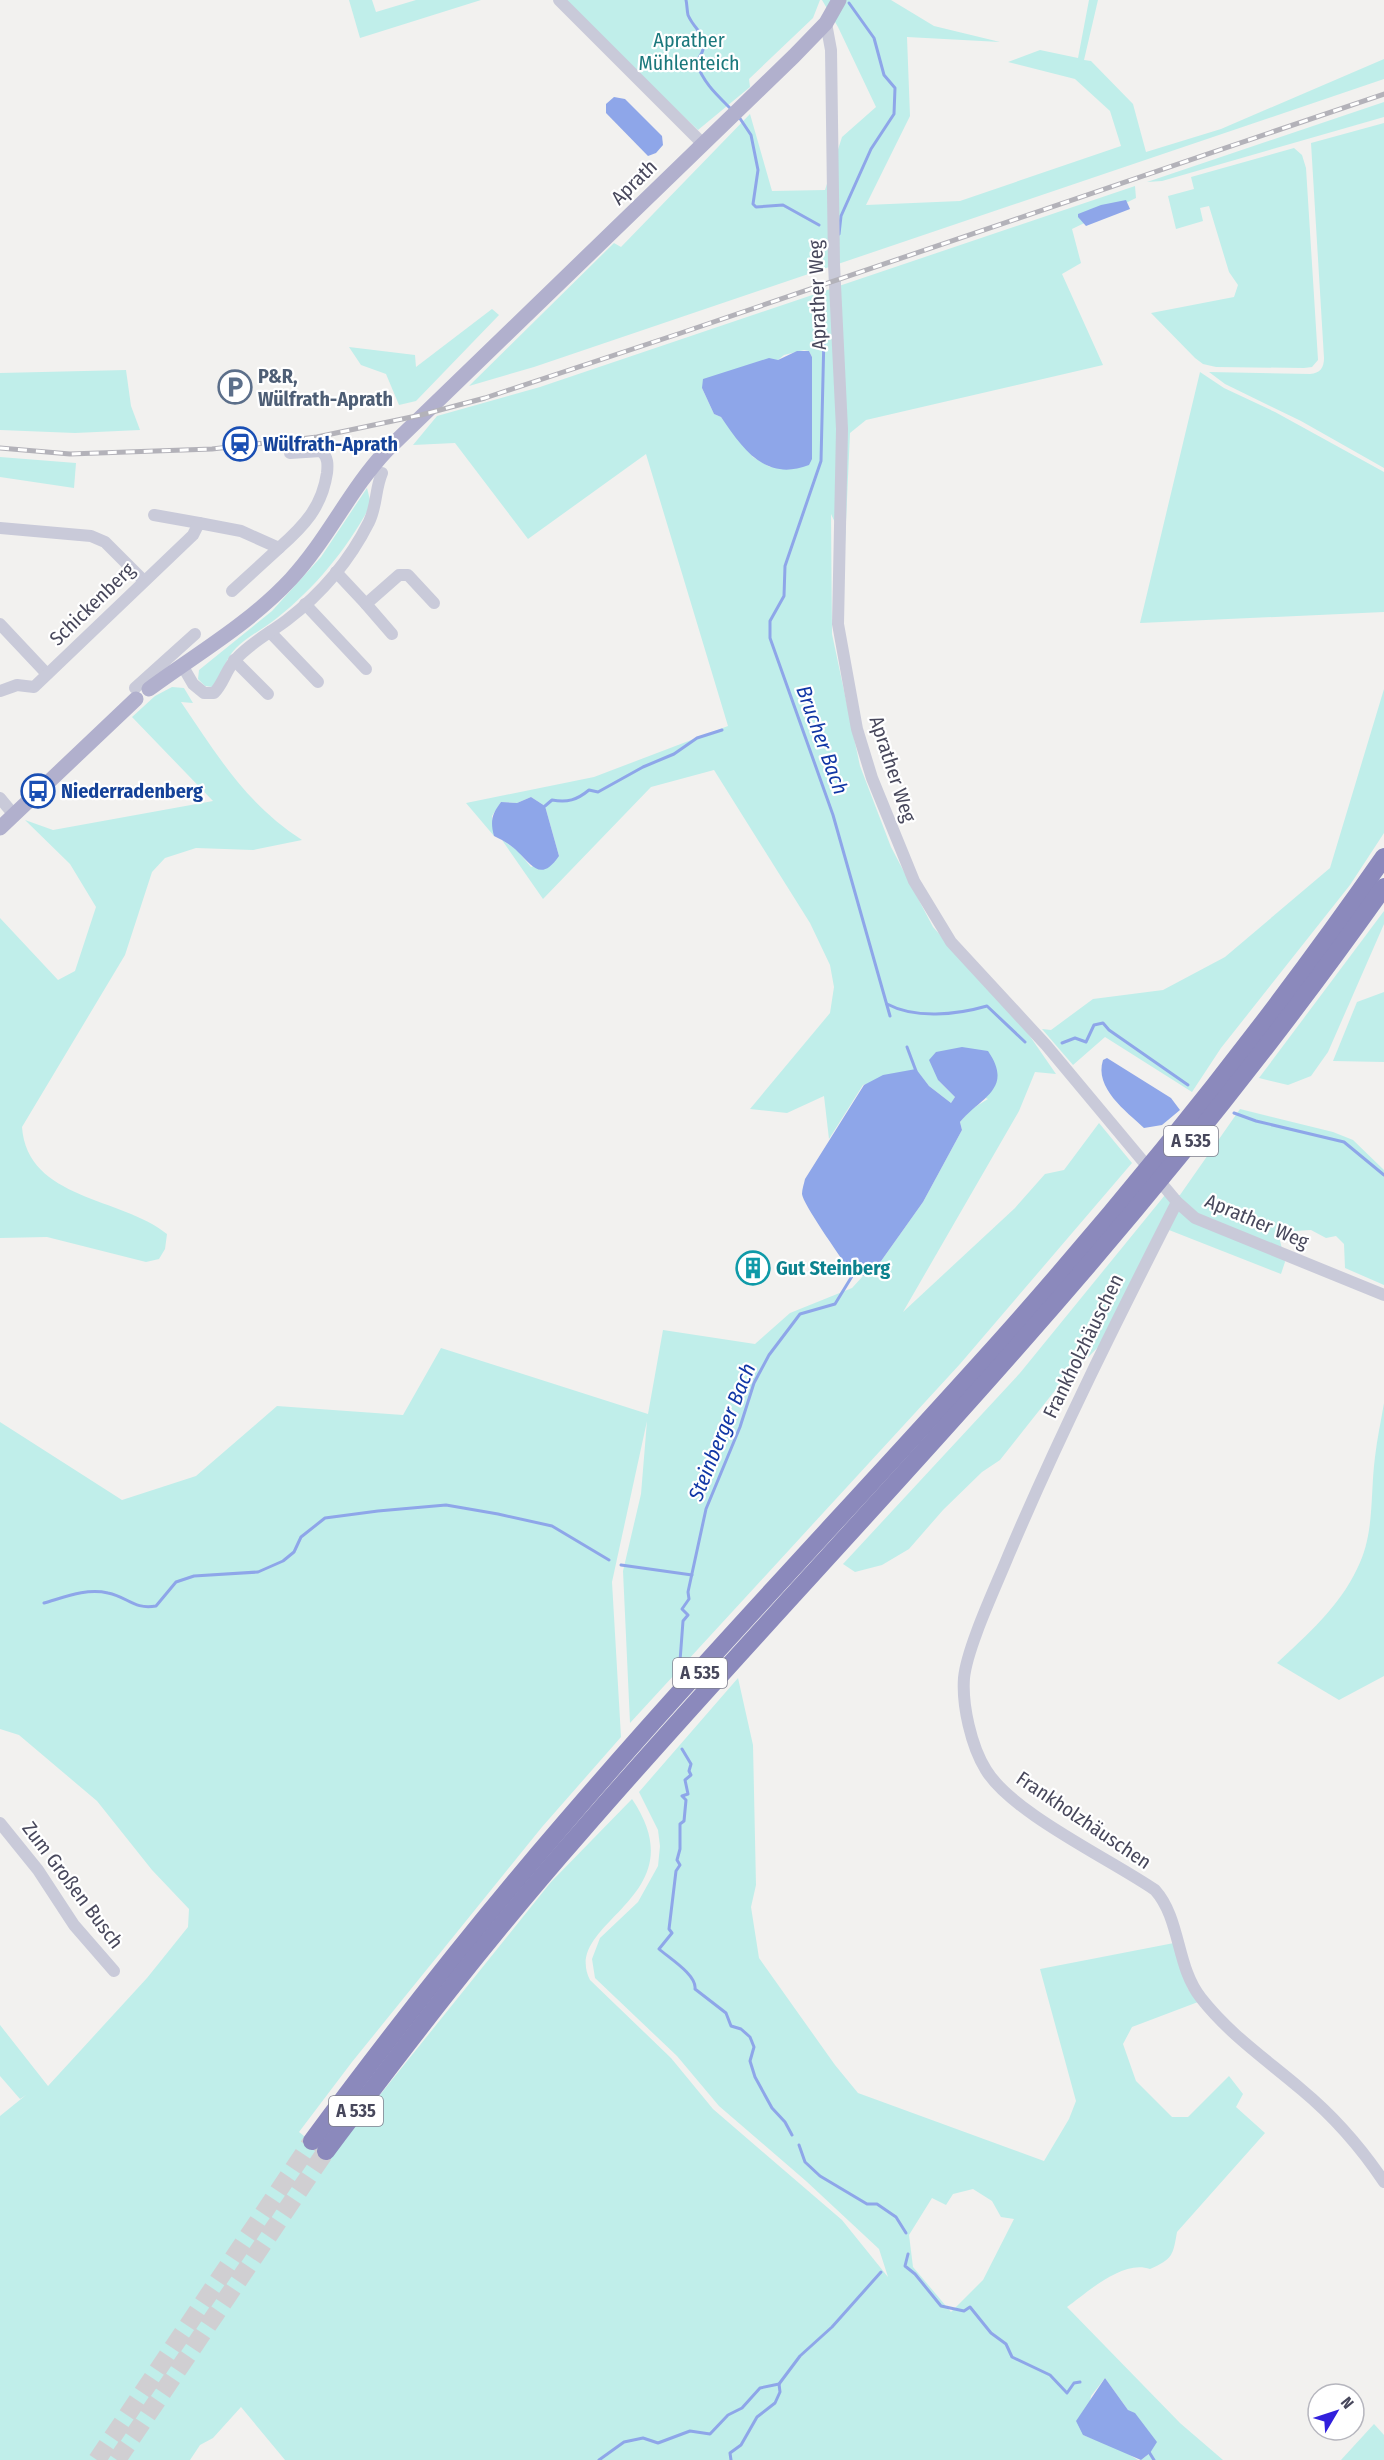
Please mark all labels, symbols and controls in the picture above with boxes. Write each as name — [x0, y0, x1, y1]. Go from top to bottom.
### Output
park label: Aprather Mühlenteich — [638, 28, 740, 75]
street label: Aprath — [606, 154, 662, 210]
street label: Aprather Weg — [803, 239, 831, 350]
place label: P&R, Wülfrath-Aprath — [258, 364, 393, 411]
parking icon: P&R, Wülfrath-Aprath — [217, 369, 253, 405]
station icon: Wülfrath-Aprath — [222, 426, 258, 462]
place label: Wülfrath-Aprath — [263, 432, 398, 456]
street label: Schickenberg — [45, 557, 140, 650]
water label: Brucher Bach — [790, 682, 854, 798]
street label: Aprather Weg — [865, 713, 922, 826]
bus stop icon: Niederradenberg — [20, 773, 56, 809]
place label: Niederradenberg — [61, 779, 203, 803]
road number: A 535 — [1164, 1126, 1218, 1156]
street label: Aprather Weg — [1202, 1188, 1313, 1254]
building icon: Gut Steinberg — [735, 1250, 771, 1286]
place label: Gut Steinberg — [776, 1256, 890, 1280]
street label: Frankholzhäuschen — [1038, 1270, 1128, 1422]
water label: Steinberger Bach — [682, 1359, 761, 1505]
road number: A 535 — [673, 1658, 727, 1688]
street label: Frankholzhäuschen — [1012, 1766, 1156, 1874]
street label: Zum Großen Busch — [17, 1817, 129, 1953]
road number: A 535 — [329, 2096, 383, 2126]
north arrow — [1306, 2382, 1366, 2442]
text: N — [1337, 2393, 1358, 2413]

